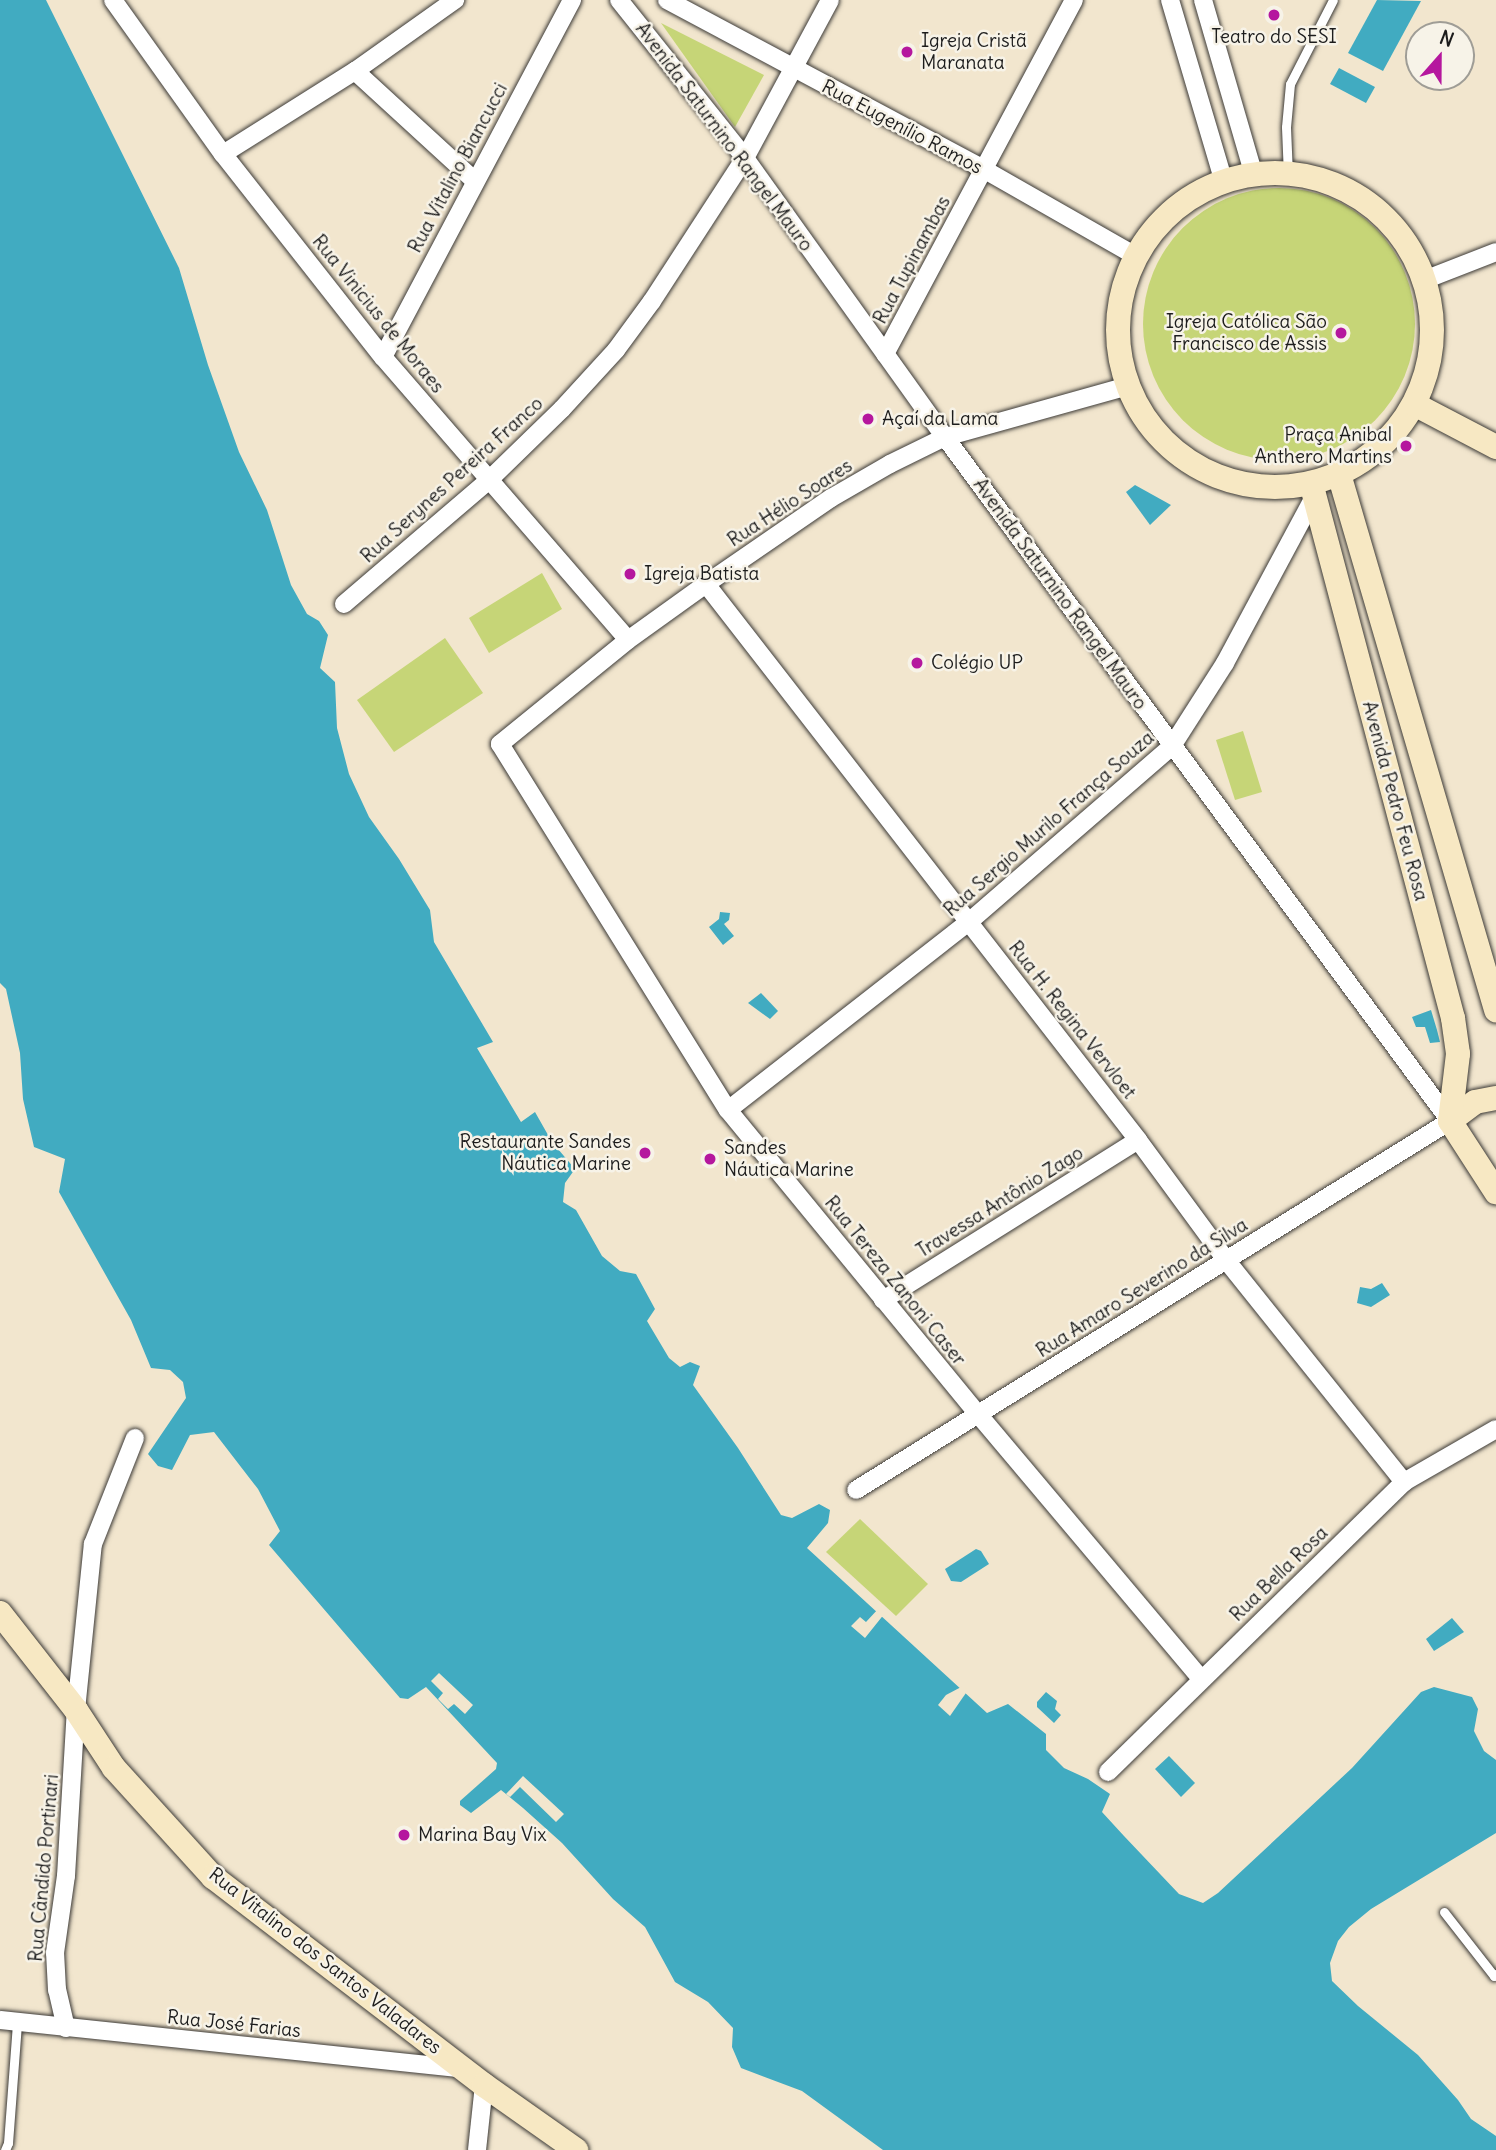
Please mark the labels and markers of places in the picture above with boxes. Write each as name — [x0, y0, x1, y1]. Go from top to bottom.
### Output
marker: Teatro do SESI — [1266, 7, 1282, 23]
place label: Teatro do SESI — [1211, 26, 1337, 48]
place label: Igreja Cristã Maranata — [921, 30, 1027, 74]
marker: Igreja Cristã Maranata — [899, 44, 915, 60]
place label: Igreja Católica São Francisco de Assis — [1166, 311, 1327, 355]
marker: Igreja Católica São Francisco de Assis — [1333, 325, 1349, 341]
place label: Açaí da Lama — [882, 408, 998, 430]
marker: Açaí da Lama — [860, 411, 876, 427]
place label: Praça Anibal Anthero Martins — [1254, 424, 1392, 468]
marker: Praça Anibal Anthero Martins — [1398, 438, 1414, 454]
place label: Igreja Batista — [644, 563, 759, 585]
marker: Igreja Batista — [622, 566, 638, 582]
place label: Colégio UP — [931, 652, 1023, 674]
marker: Colégio UP — [909, 655, 925, 671]
place label: Restaurante Sandes Náutica Marine — [460, 1131, 631, 1175]
place label: Sandes Náutica Marine — [724, 1137, 854, 1181]
marker: Restaurante Sandes Náutica Marine — [637, 1145, 653, 1161]
marker: Sandes Náutica Marine — [702, 1151, 718, 1167]
place label: Marina Bay Vix — [418, 1824, 546, 1846]
marker: Marina Bay Vix — [396, 1827, 412, 1843]

